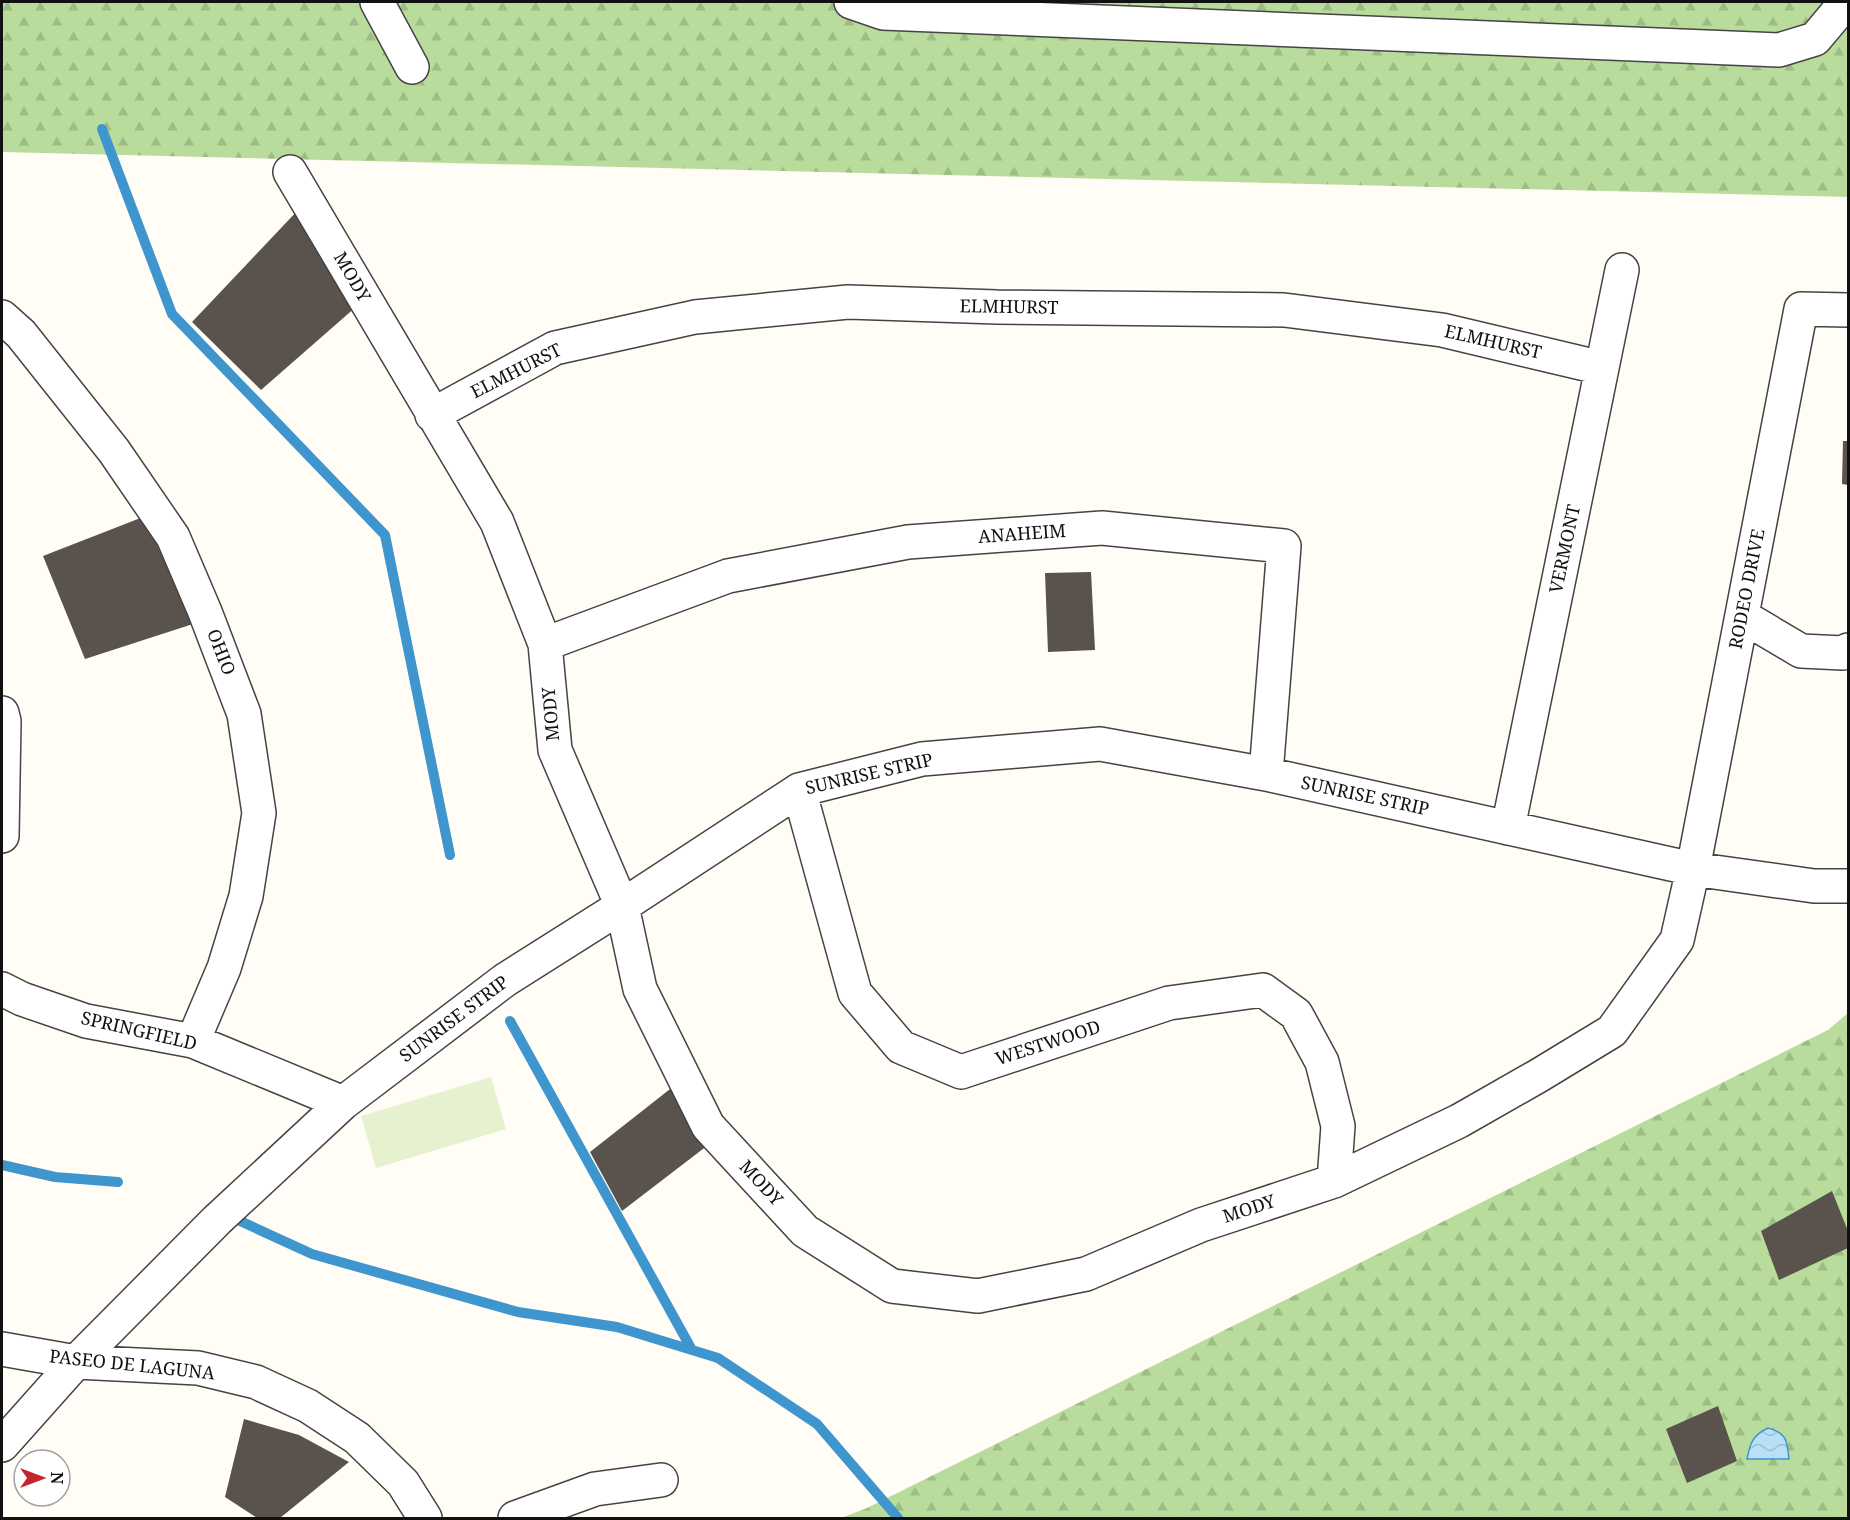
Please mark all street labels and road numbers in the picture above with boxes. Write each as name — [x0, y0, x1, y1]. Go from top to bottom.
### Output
street label: MODY — [329, 247, 377, 307]
street label: ELMHURST — [959, 293, 1059, 319]
street label: ELMHURST — [1442, 318, 1544, 364]
street label: ELMHURST — [466, 337, 565, 403]
street label: VERMONT — [1543, 502, 1585, 595]
street label: ANAHEIM — [977, 518, 1067, 548]
street label: RODEO DRIVE — [1723, 527, 1769, 651]
street label: OHIO — [202, 625, 242, 678]
street label: MODY — [536, 685, 564, 742]
street label: SUNRISE STRIP — [803, 747, 935, 799]
street label: SUNRISE STRIP — [1299, 770, 1432, 820]
street label: SUNRISE STRIP — [394, 969, 513, 1067]
street label: SPRINGFIELD — [79, 1005, 200, 1055]
street label: WESTWOOD — [992, 1014, 1103, 1070]
street label: MODY — [735, 1154, 789, 1211]
street label: MODY — [1219, 1188, 1279, 1228]
street label: PASEO DE LAGUNA — [48, 1343, 216, 1385]

